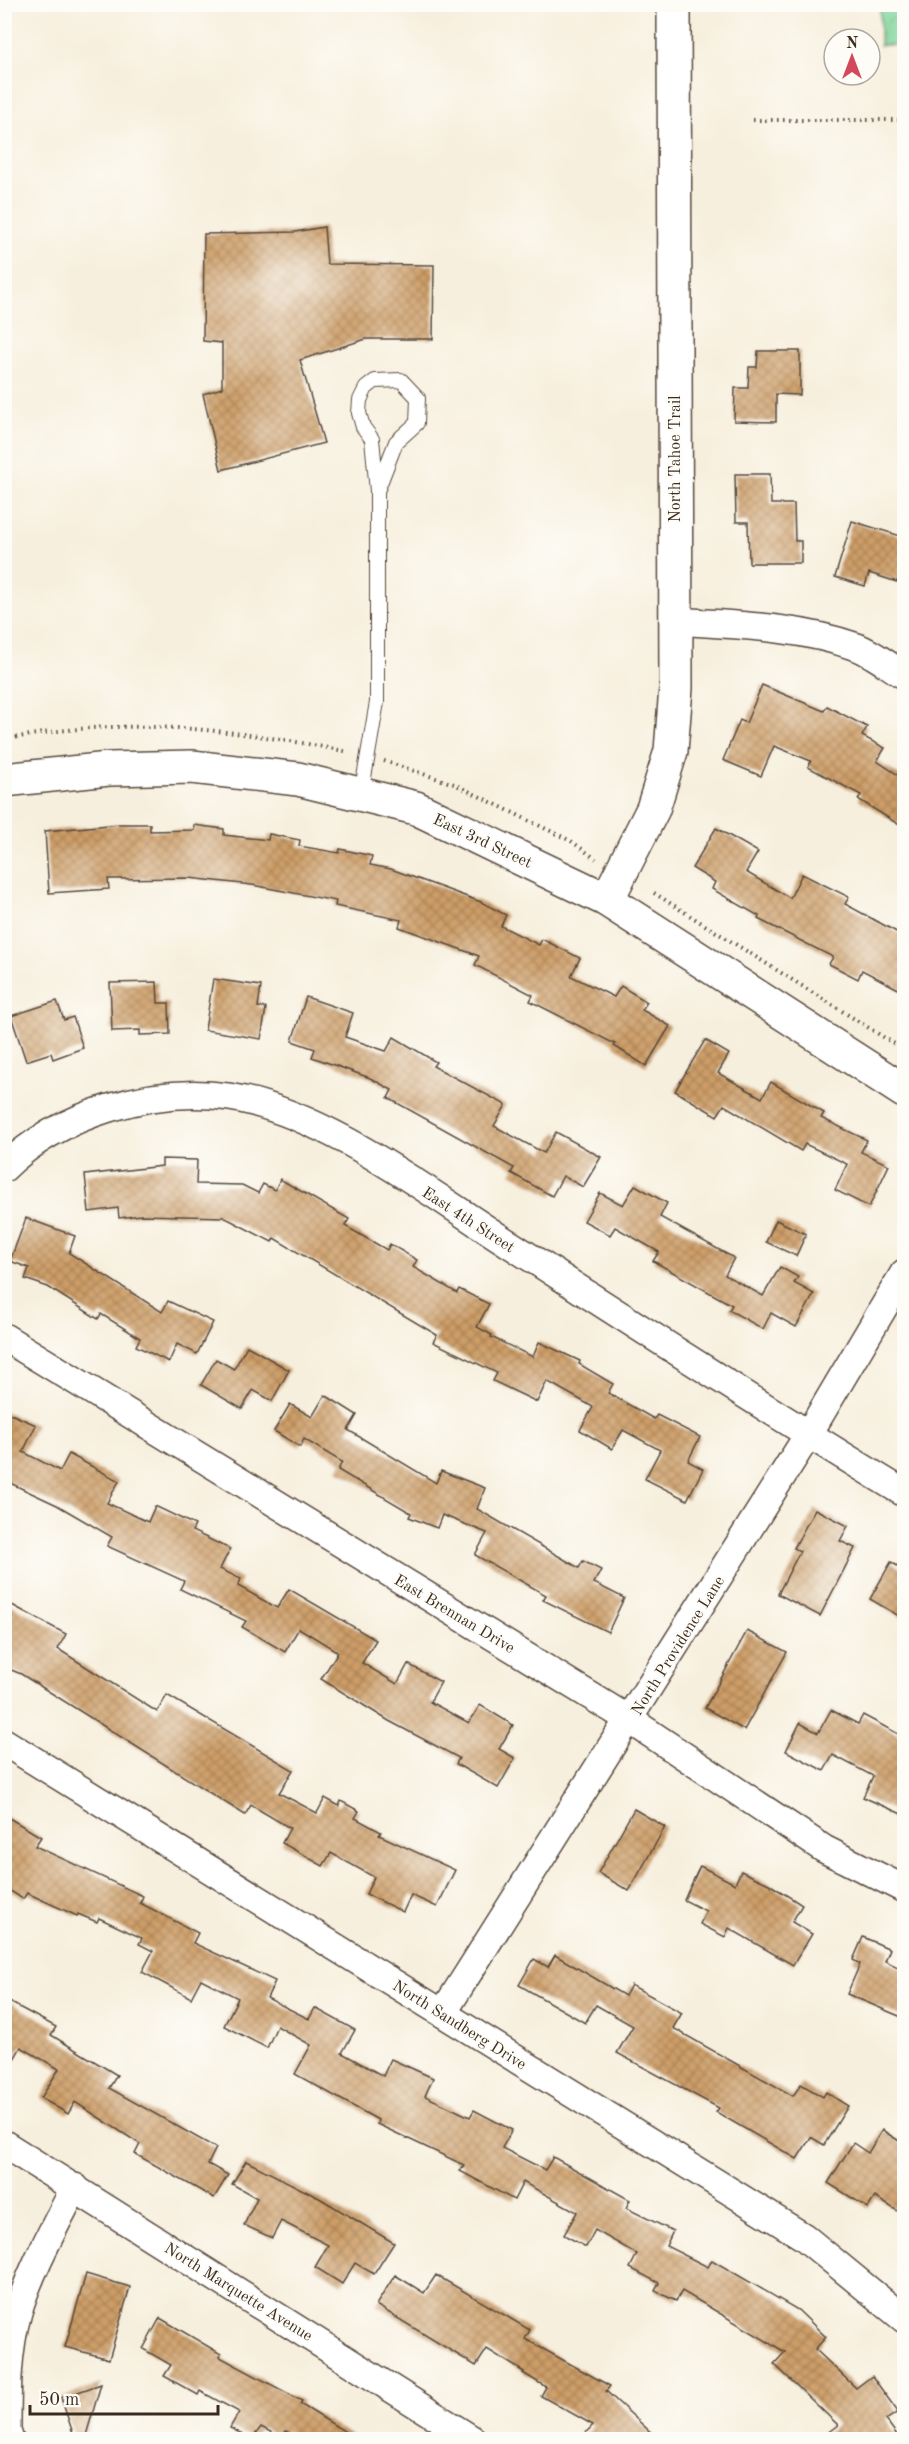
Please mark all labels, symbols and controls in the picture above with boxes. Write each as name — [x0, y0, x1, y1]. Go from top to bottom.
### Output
north arrow — [822, 27, 882, 87]
text: N — [846, 36, 859, 52]
street label: North Tahoe Trail — [668, 395, 684, 523]
street label: East 3rd Street — [430, 812, 534, 872]
street label: East 4th Street — [419, 1185, 517, 1257]
street label: East Brennan Drive — [391, 1572, 517, 1657]
street label: North Providence Lane — [629, 1574, 728, 1719]
street label: North Sandberg Drive — [389, 1978, 529, 2073]
street label: North Marquette Avenue — [161, 2241, 315, 2345]
scale bar — [30, 2378, 218, 2416]
text: 50 m — [39, 2391, 79, 2409]

